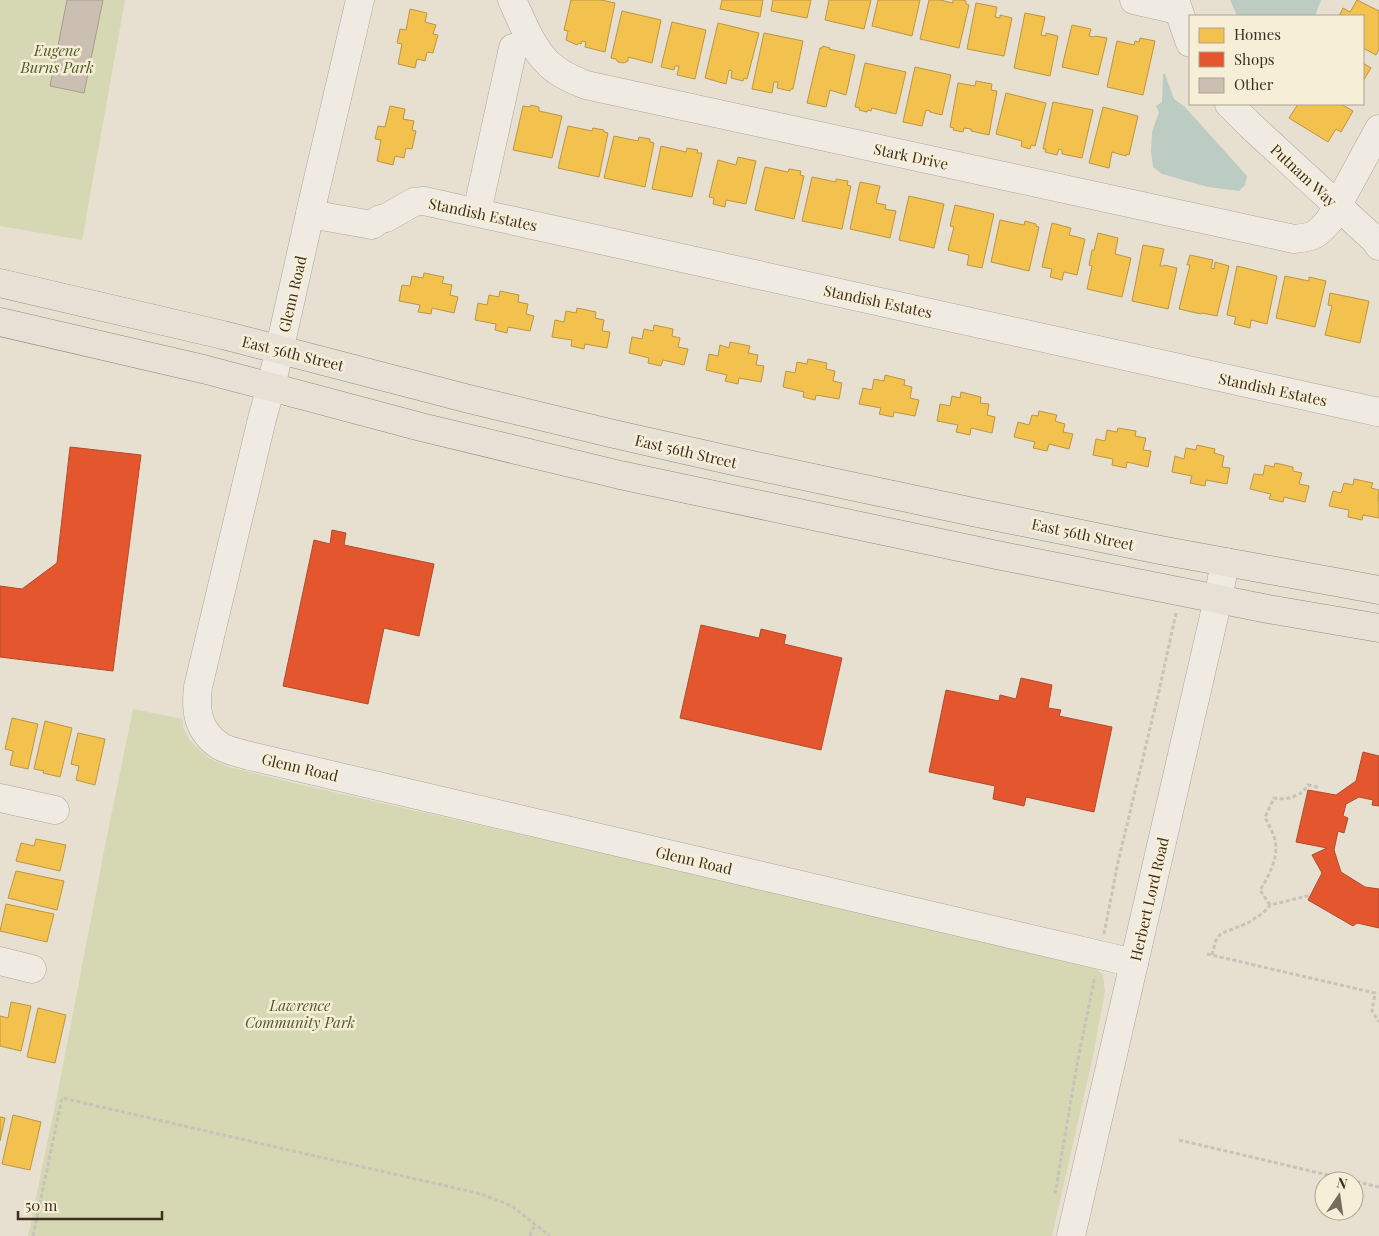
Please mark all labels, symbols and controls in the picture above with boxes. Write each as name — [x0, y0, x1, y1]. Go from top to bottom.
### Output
legend — [1189, 15, 1364, 105]
text: Homes — [1234, 24, 1281, 44]
park label: Eugene Burns Park — [19, 40, 94, 77]
text: Shops — [1234, 49, 1275, 69]
text: Other — [1234, 74, 1274, 94]
street label: Stark Drive — [872, 138, 950, 174]
street label: Putnam Way — [1267, 139, 1342, 211]
street label: Standish Estates — [427, 193, 539, 235]
street label: Glenn Road — [273, 253, 311, 334]
street label: Standish Estates — [822, 280, 934, 322]
street label: East 56th Street — [240, 331, 347, 375]
street label: Standish Estates — [1217, 368, 1329, 410]
street label: East 56th Street — [633, 430, 740, 473]
street label: East 56th Street — [1030, 513, 1137, 555]
street label: Glenn Road — [260, 748, 341, 786]
street label: Herbert Lord Road — [1125, 835, 1173, 963]
street label: Glenn Road — [654, 841, 735, 879]
park label: Lawrence Community Park — [245, 995, 355, 1032]
north arrow — [1314, 1171, 1364, 1221]
text: N — [1335, 1172, 1349, 1193]
scale bar — [18, 1188, 161, 1220]
text: 50 m — [25, 1195, 58, 1215]

